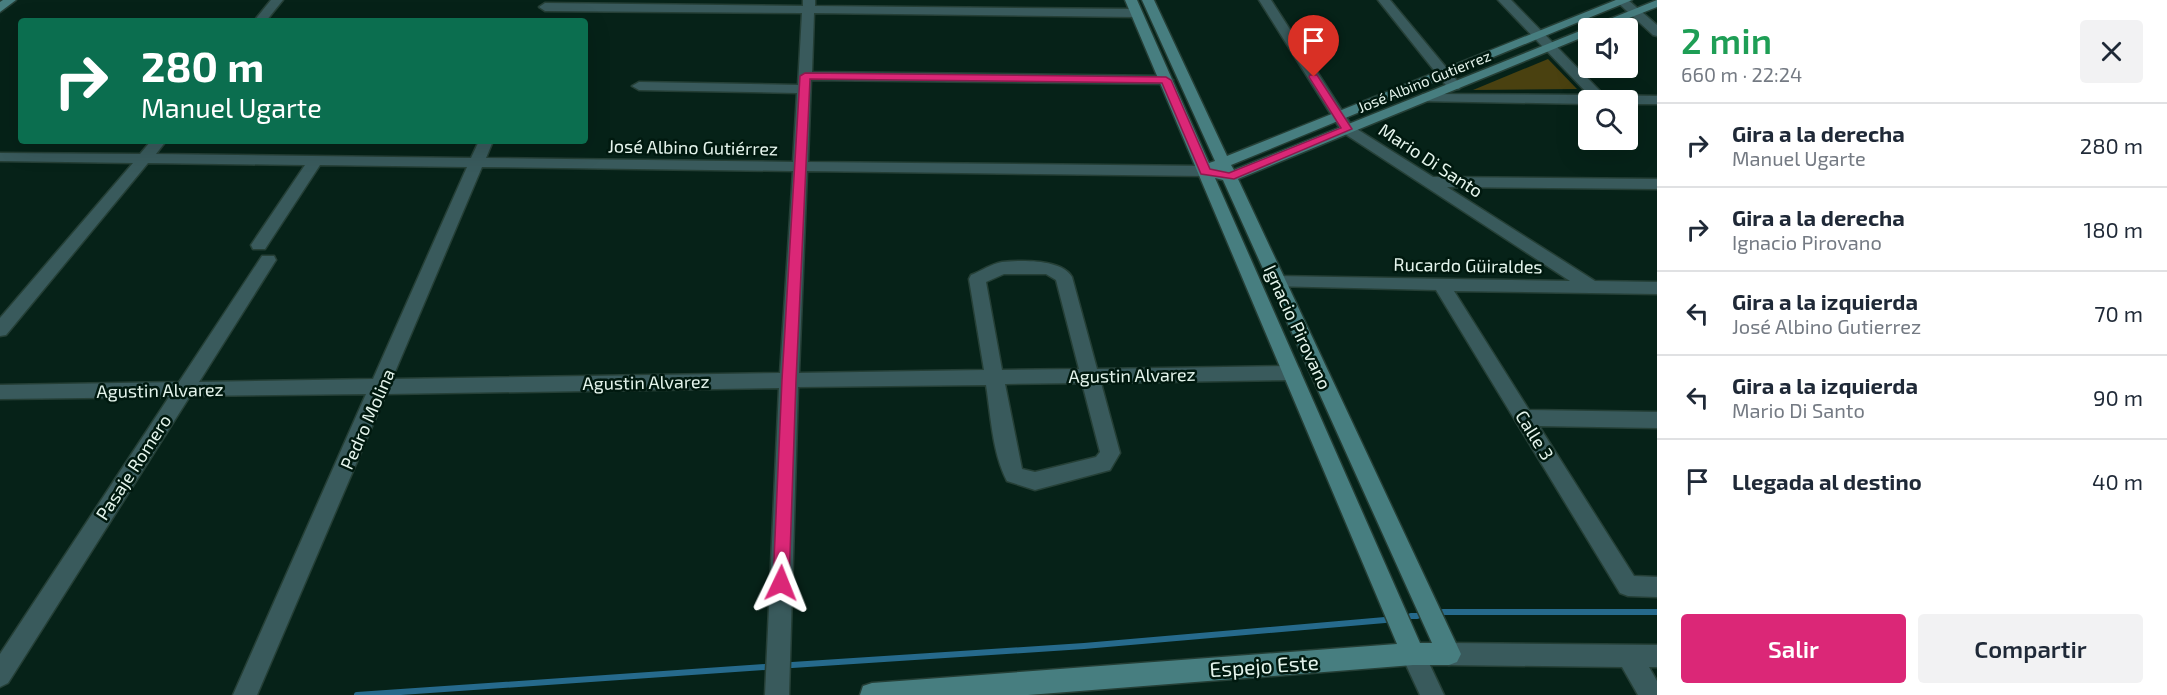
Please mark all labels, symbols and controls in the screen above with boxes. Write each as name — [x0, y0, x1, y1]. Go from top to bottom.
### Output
pin — [1288, 15, 1339, 77]
map controls — [1578, 18, 1638, 150]
button: sound — [1578, 18, 1638, 78]
text: 2 min — [1681, 18, 1772, 61]
button: close — [2080, 20, 2143, 83]
icon: arrive — [1297, 24, 1330, 57]
text: 280 m — [141, 40, 264, 90]
icon: right — [42, 42, 120, 120]
street label: José Albino Gutierrez — [1355, 46, 1493, 116]
text: 660 m · 22:24 — [1681, 62, 1802, 86]
button: search — [1578, 90, 1638, 150]
text: Manuel Ugarte — [141, 91, 322, 123]
street label: Mario Di Santo — [1375, 118, 1487, 202]
text: Gira a la derecha — [1732, 120, 1905, 146]
icon: right — [1681, 129, 1714, 162]
text: 280 m — [2080, 132, 2143, 158]
street label: José Albino Gutiérrez — [608, 135, 778, 159]
text: Manuel Ugarte — [1732, 146, 1866, 170]
text: Gira a la derecha — [1732, 204, 1905, 230]
icon: right — [1681, 213, 1714, 246]
text: 180 m — [2083, 216, 2143, 242]
text: Ignacio Pirovano — [1732, 230, 1882, 254]
street label: Rucardo Güiraldes — [1393, 253, 1543, 277]
street label: Ignacio Pirovano — [1260, 261, 1336, 393]
text: Gira a la izquierda — [1732, 288, 1918, 314]
icon: left — [1681, 297, 1714, 330]
text: 70 m — [2094, 300, 2143, 326]
text: José Albino Gutierrez — [1732, 314, 1921, 338]
street label: Agustin Alvarez — [1068, 363, 1196, 387]
street label: Pedro Molina — [335, 365, 399, 473]
street label: Agustin Alvarez — [582, 370, 710, 394]
text: Gira a la izquierda — [1732, 372, 1918, 398]
street label: Agustin Alvarez — [96, 378, 224, 402]
icon: left — [1681, 381, 1714, 414]
text: 90 m — [2093, 384, 2143, 410]
text: Mario Di Santo — [1732, 398, 1865, 422]
street label: Calle 3 — [1511, 406, 1559, 464]
street label: Pasaje Romero — [91, 410, 175, 524]
icon: arrive — [1681, 465, 1714, 498]
text: Llegada al destino — [1732, 468, 1922, 494]
text: 40 m — [2092, 468, 2143, 494]
position arrow — [749, 551, 813, 615]
button: Salir — [1681, 614, 1906, 683]
button: Compartir — [1918, 614, 2143, 683]
street label: Espejo Este — [1209, 649, 1320, 682]

